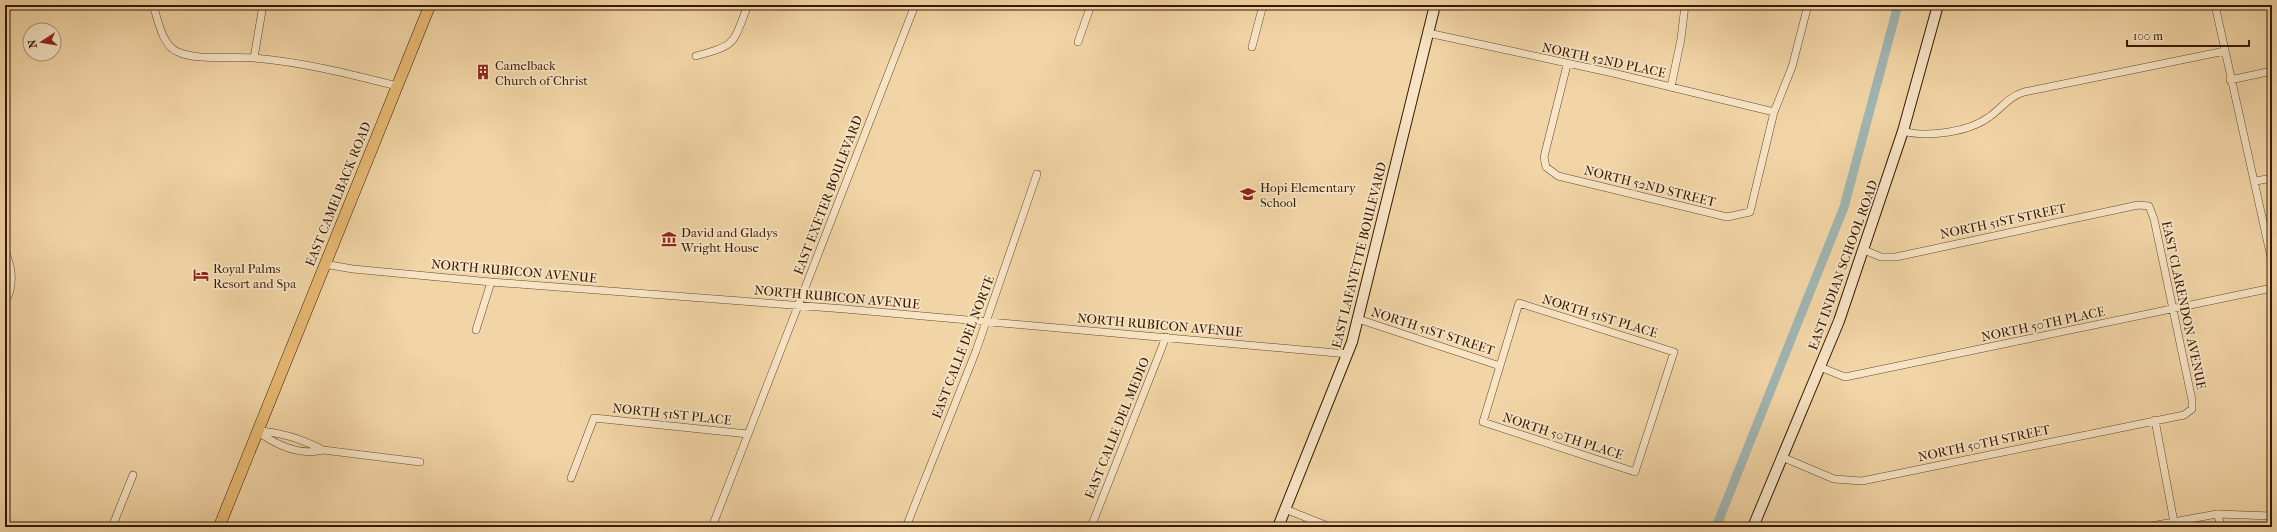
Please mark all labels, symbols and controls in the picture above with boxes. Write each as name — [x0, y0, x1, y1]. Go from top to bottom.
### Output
north arrow — [22, 22, 62, 62]
scale bar — [2127, 22, 2249, 48]
text: 100 m — [2133, 29, 2163, 43]
text: N — [25, 38, 40, 49]
street label: NORTH 52ND PLACE — [1541, 40, 1667, 80]
place label: Camelback Church of Christ — [495, 58, 588, 88]
building icon: Camelback Church of Christ — [474, 63, 492, 81]
street label: EAST EXETER BOULEVARD — [791, 113, 865, 277]
street label: EAST CAMELBACK ROAD — [302, 119, 374, 268]
street label: EAST LAFAYETTE BOULEVARD — [1329, 160, 1389, 350]
street label: NORTH 52ND STREET — [1583, 162, 1718, 210]
street label: EAST INDIAN SCHOOL ROAD — [1805, 178, 1881, 352]
place label: Hopi Elementary School — [1260, 180, 1357, 210]
school or university icon: Hopi Elementary School — [1239, 185, 1257, 203]
street label: NORTH 51ST STREET — [1938, 200, 2068, 242]
street label: EAST CLARENDON AVENUE — [2159, 219, 2209, 391]
place label: David and Gladys Wright House — [680, 225, 778, 255]
museum icon: David and Gladys Wright House — [660, 230, 678, 248]
street label: NORTH RUBICON AVENUE — [430, 256, 598, 286]
place label: Royal Palms Resort and Spa — [213, 261, 297, 291]
hotel icon: Royal Palms Resort and Spa — [192, 266, 210, 284]
street label: EAST CALLE DEL NORTE — [929, 273, 997, 421]
street label: NORTH RUBICON AVENUE — [753, 282, 921, 312]
street label: NORTH 51ST PLACE — [1540, 291, 1660, 341]
street label: NORTH 51ST STREET — [1369, 304, 1497, 358]
street label: NORTH 50TH PLACE — [1980, 304, 2106, 344]
street label: NORTH RUBICON AVENUE — [1076, 310, 1244, 340]
street label: EAST CALLE DEL MEDIO — [1082, 355, 1152, 501]
street label: NORTH 51ST PLACE — [612, 400, 732, 428]
street label: NORTH 50TH PLACE — [1501, 409, 1625, 463]
street label: NORTH 50TH STREET — [1916, 422, 2052, 464]

